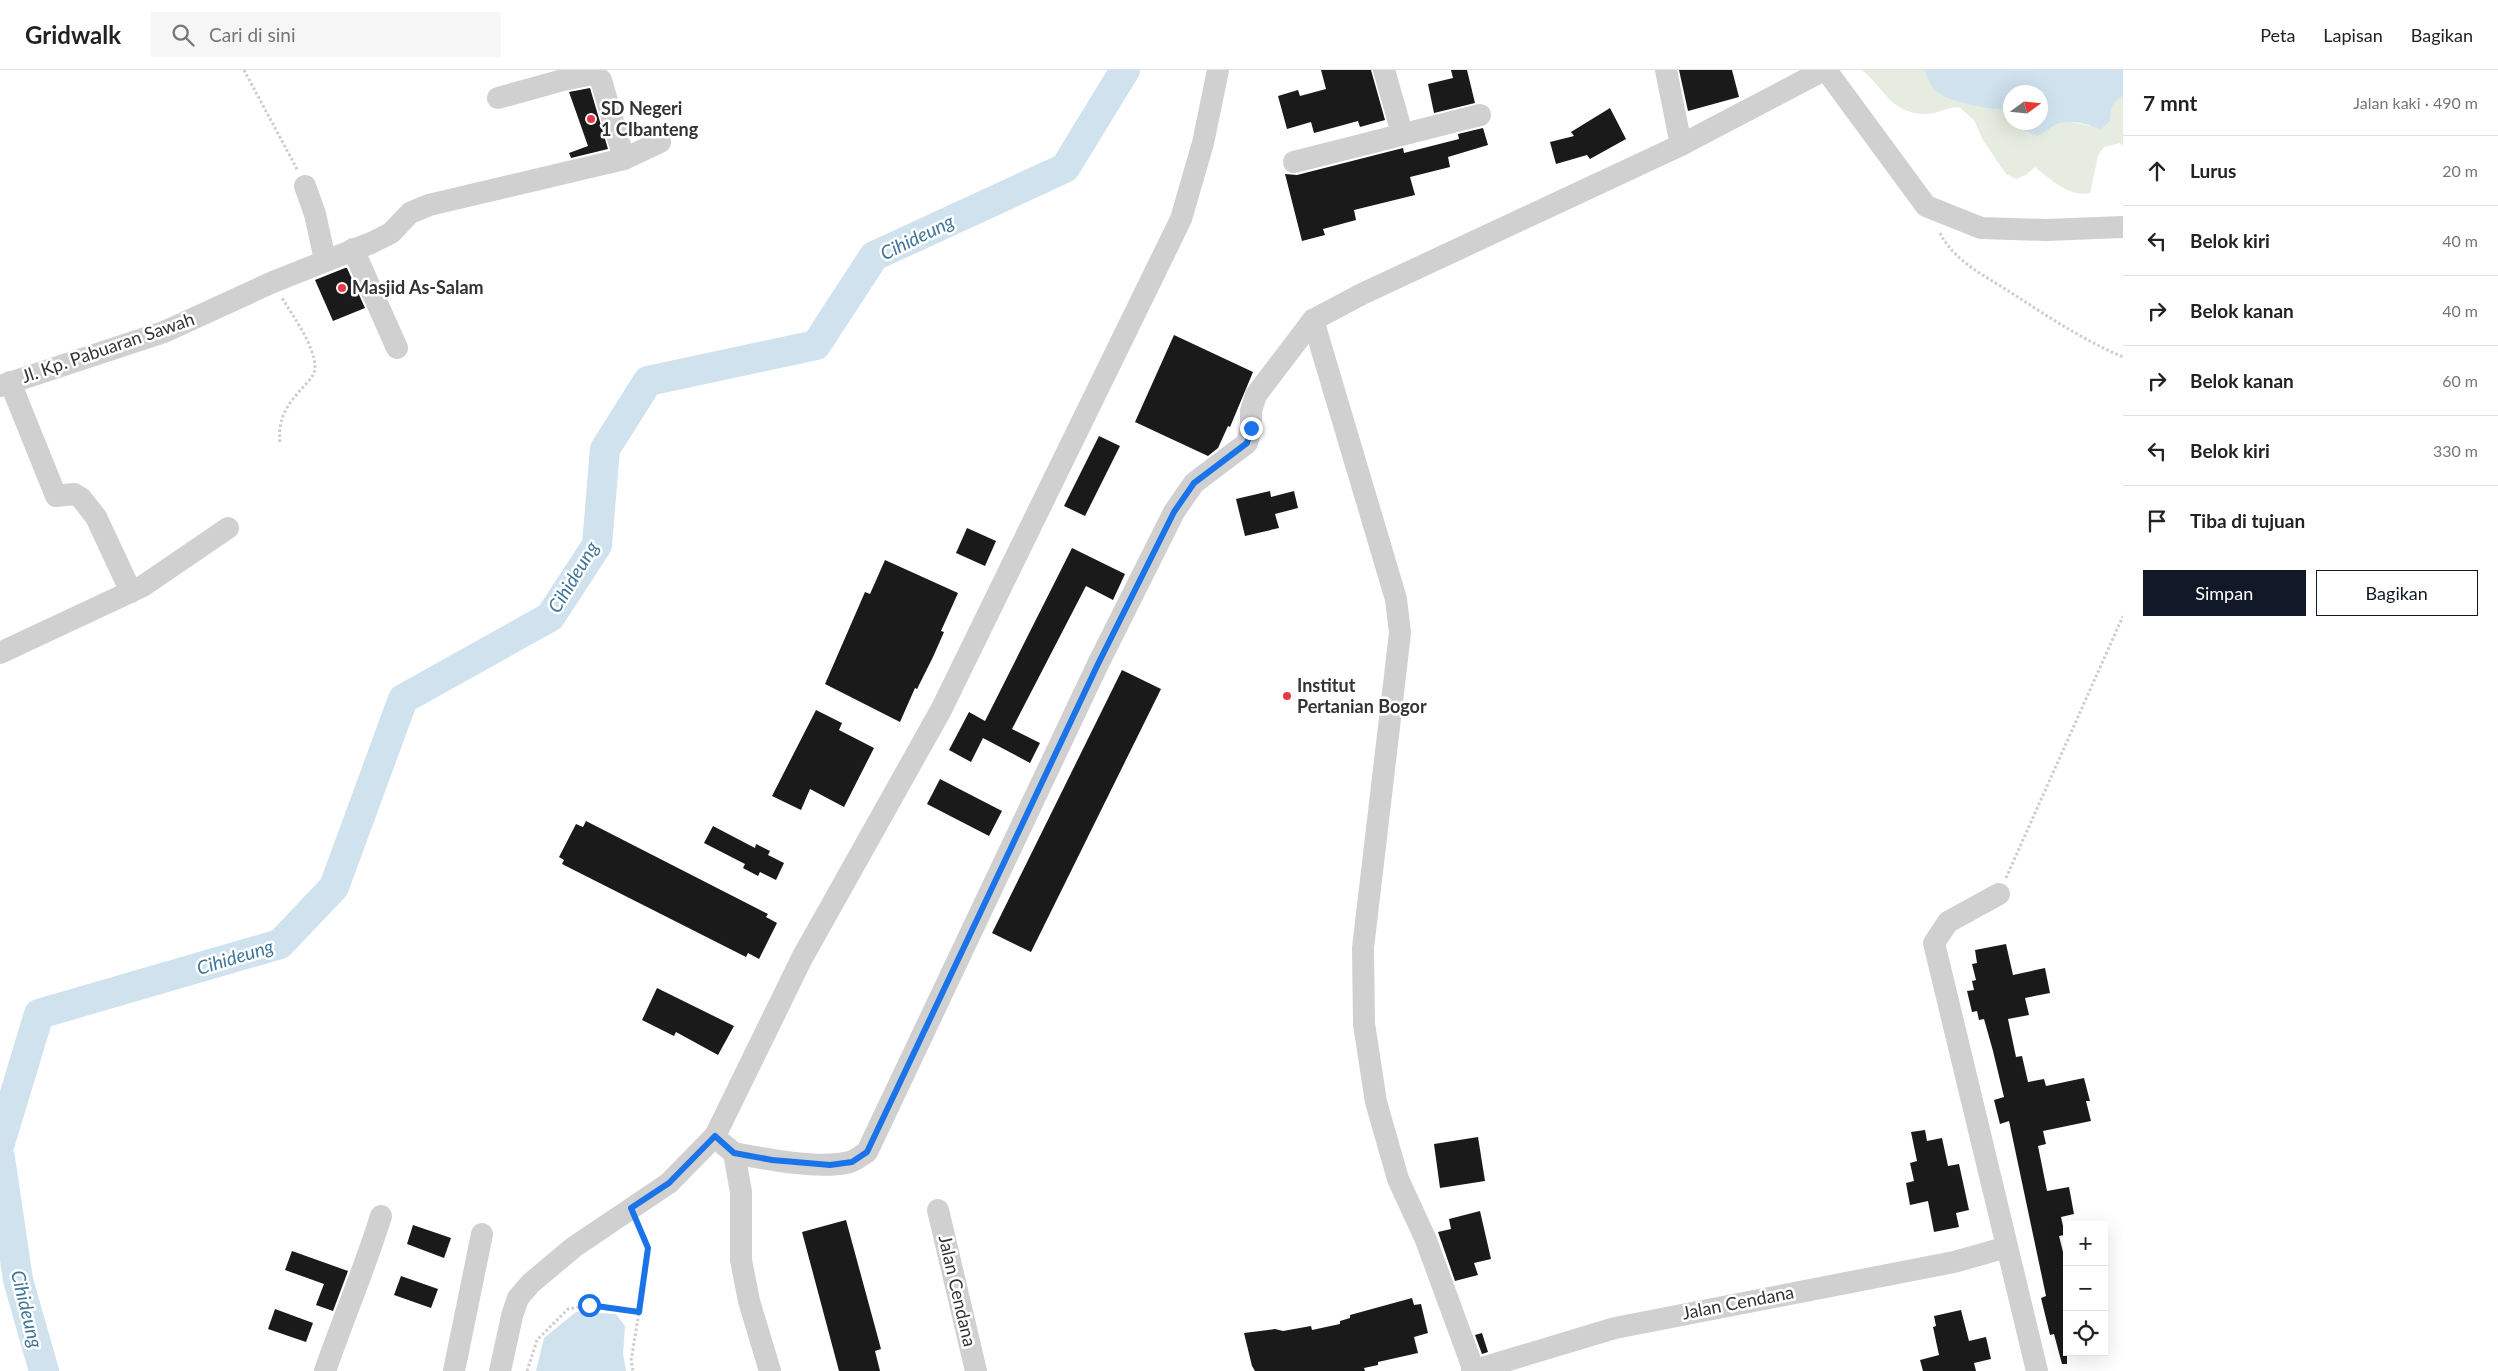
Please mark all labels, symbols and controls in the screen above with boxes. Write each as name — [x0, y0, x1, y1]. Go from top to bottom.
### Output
search box — [151, 12, 501, 57]
text: Gridwalk — [25, 20, 121, 49]
icon: search — [169, 21, 197, 49]
text: Cari di sini — [209, 23, 296, 46]
text: Peta — [2260, 24, 2295, 46]
text: Lapisan — [2323, 24, 2383, 46]
text: Bagikan — [2411, 24, 2473, 46]
north arrow — [2003, 85, 2048, 130]
text: 7 mnt — [2143, 90, 2197, 115]
text: Jalan kaki · 490 m — [2353, 93, 2478, 112]
place label: SD Negeri 1 CIbanteng — [601, 97, 699, 140]
marker: SD Negeri 1 CIbanteng — [585, 113, 597, 125]
icon: ahead — [2143, 157, 2171, 185]
text: Lurus — [2190, 159, 2236, 182]
text: 20 m — [2442, 161, 2478, 180]
water label: Cihideung — [876, 209, 958, 264]
icon: left — [2143, 227, 2171, 255]
text: Belok kiri — [2190, 229, 2270, 252]
text: 40 m — [2442, 231, 2478, 250]
place label: Masjid As-Salam — [352, 276, 484, 298]
marker: Masjid As-Salam — [336, 282, 348, 294]
icon: right — [2143, 297, 2171, 325]
text: Belok kanan — [2190, 299, 2294, 322]
text: 40 m — [2442, 301, 2478, 320]
street label: Jl. Kp. Pabuaran Sawah — [18, 307, 197, 387]
icon: right — [2143, 367, 2171, 395]
text: Belok kanan — [2190, 369, 2294, 392]
text: 60 m — [2442, 371, 2478, 390]
route end — [1240, 417, 1263, 440]
icon: left — [2143, 437, 2171, 465]
text: Belok kiri — [2190, 439, 2270, 462]
text: 330 m — [2433, 441, 2478, 460]
icon: arrive — [2143, 507, 2171, 535]
text: Tiba di tujuan — [2190, 509, 2305, 532]
water label: Cihideung — [542, 536, 603, 617]
button: Simpan — [2143, 570, 2306, 616]
button: Bagikan — [2316, 570, 2478, 616]
place label: Institut Pertanian Bogor — [1297, 674, 1427, 717]
marker: Institut Pertanian Bogor — [1281, 690, 1293, 702]
water label: Cihideung — [194, 934, 277, 979]
map controls — [2063, 1221, 2108, 1356]
button: + — [2063, 1221, 2108, 1266]
street label: Jalan Cendana — [934, 1233, 981, 1349]
button: − — [2063, 1266, 2108, 1311]
water label: Cihideung — [7, 1268, 48, 1351]
street label: Jalan Cendana — [1680, 1280, 1796, 1324]
route start — [578, 1294, 601, 1317]
button: locate — [2063, 1311, 2108, 1356]

